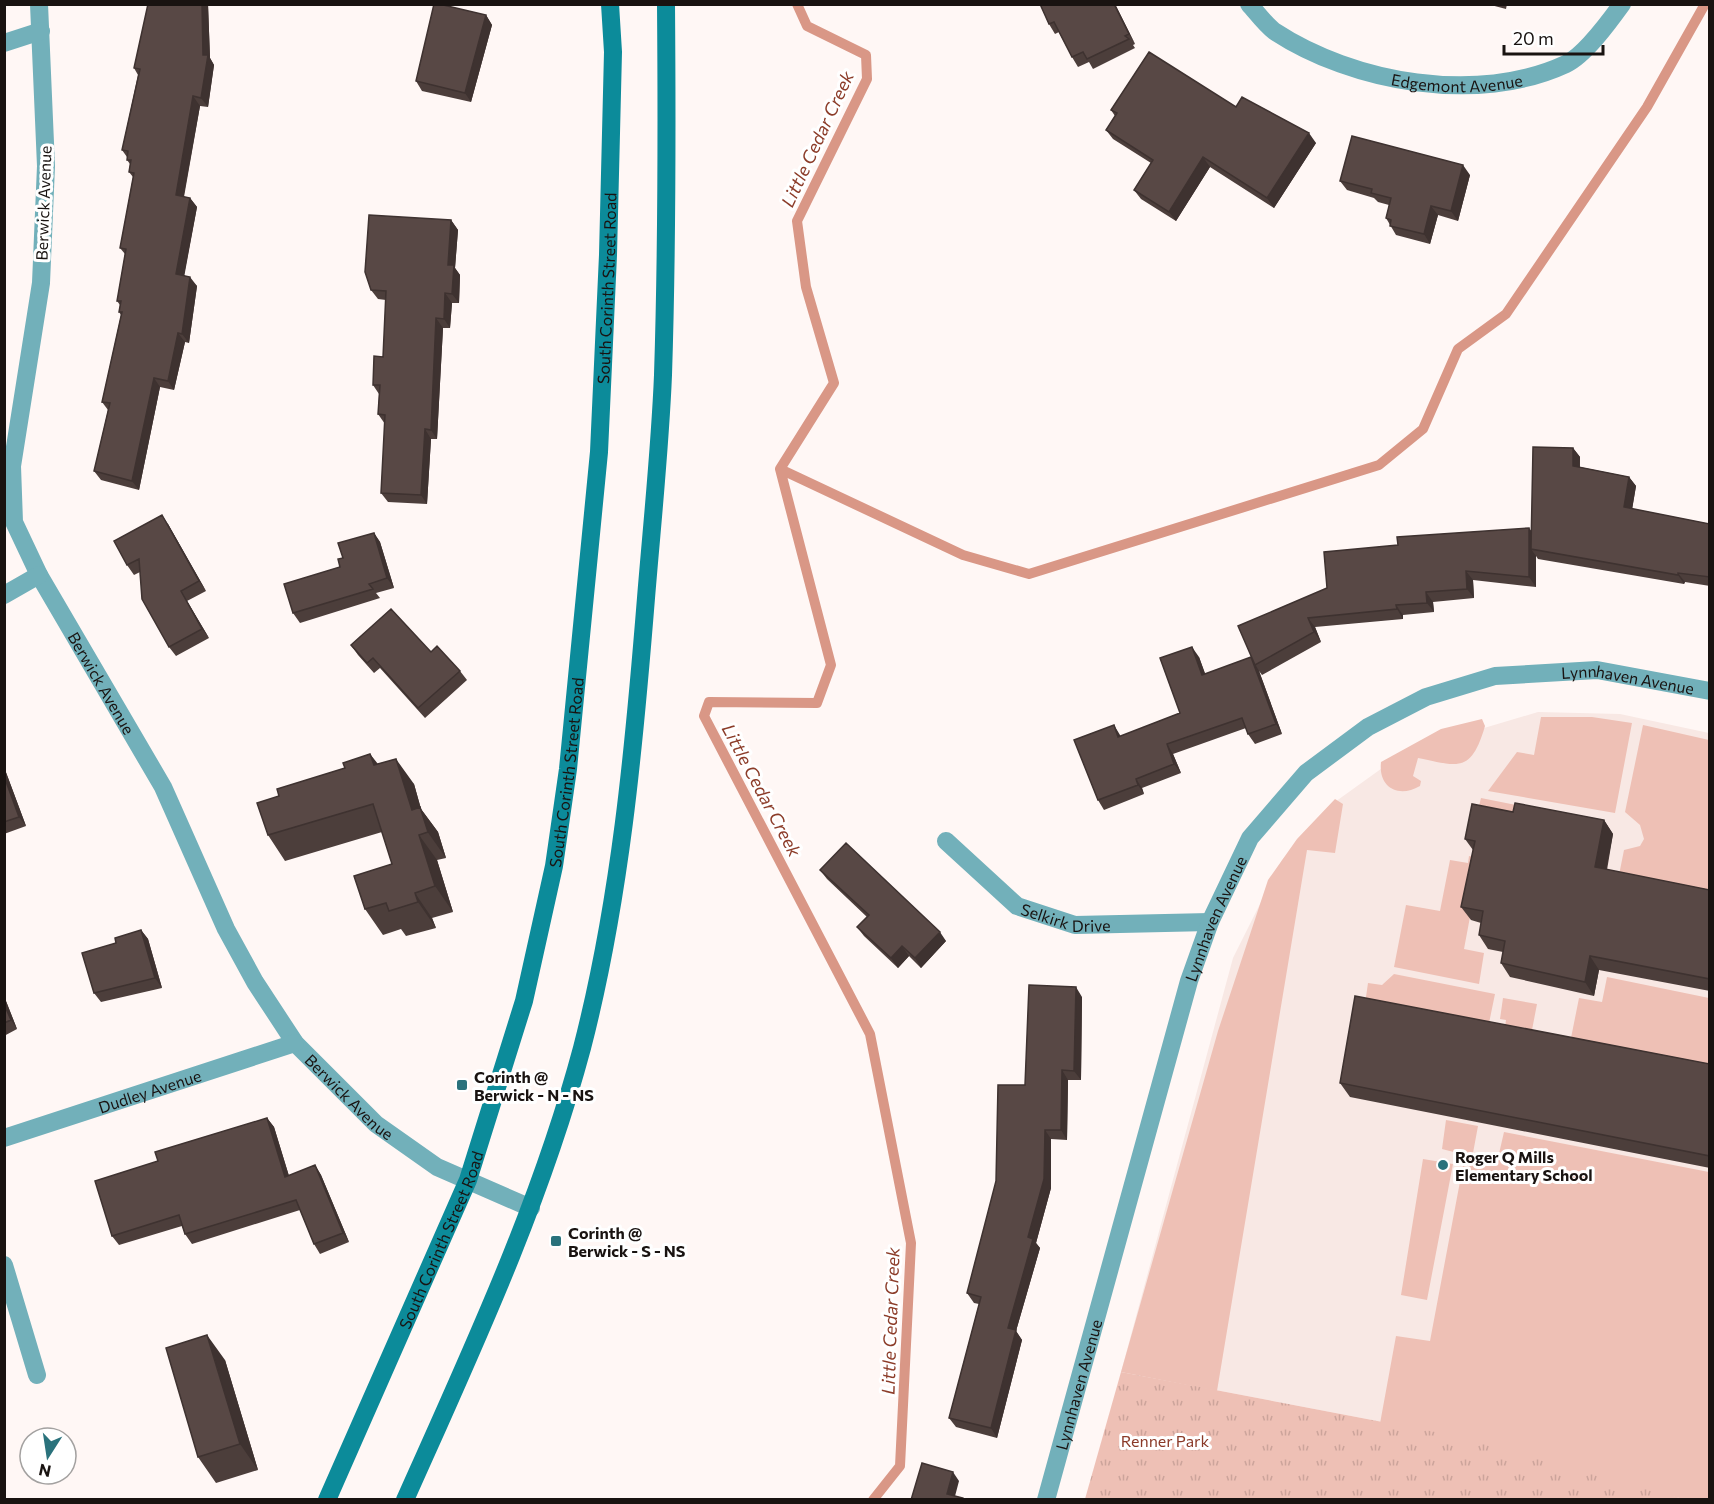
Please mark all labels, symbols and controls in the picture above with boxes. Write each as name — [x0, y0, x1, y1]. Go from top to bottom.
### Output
scale bar — [1504, 18, 1603, 56]
text: 20 m — [1513, 27, 1554, 49]
water label: Little Cedar Creek — [776, 66, 859, 210]
street label: Edgemont Avenue — [1390, 69, 1524, 95]
street label: Berwick Avenue — [31, 145, 55, 261]
street label: South Corinth Street Road — [593, 192, 619, 384]
street label: Berwick Avenue — [65, 628, 139, 737]
street label: Lynnhaven Avenue — [1561, 661, 1696, 697]
street label: South Corinth Street Road — [544, 676, 586, 869]
water label: Little Cedar Creek — [718, 720, 807, 861]
street label: Lynnhaven Avenue — [1180, 853, 1250, 984]
street label: Selkirk Drive — [1019, 899, 1111, 935]
street label: Berwick Avenue — [302, 1050, 397, 1143]
street label: Dudley Avenue — [96, 1065, 203, 1116]
place label: Corinth @ Berwick - N - NS — [474, 1067, 594, 1104]
marker: Corinth @ Berwick - N - NS — [455, 1078, 469, 1092]
place label: Roger Q Mills Elementary School — [1455, 1147, 1593, 1184]
street label: South Corinth Street Road — [394, 1148, 486, 1332]
marker: Roger Q Mills Elementary School — [1436, 1158, 1450, 1172]
place label: Corinth @ Berwick - S - NS — [568, 1223, 686, 1260]
marker: Corinth @ Berwick - S - NS — [549, 1234, 563, 1248]
water label: Little Cedar Creek — [876, 1246, 904, 1395]
street label: Lynnhaven Avenue — [1051, 1317, 1105, 1452]
north arrow — [18, 1426, 78, 1486]
park label: Renner Park — [1121, 1431, 1209, 1450]
text: N — [37, 1461, 53, 1482]

